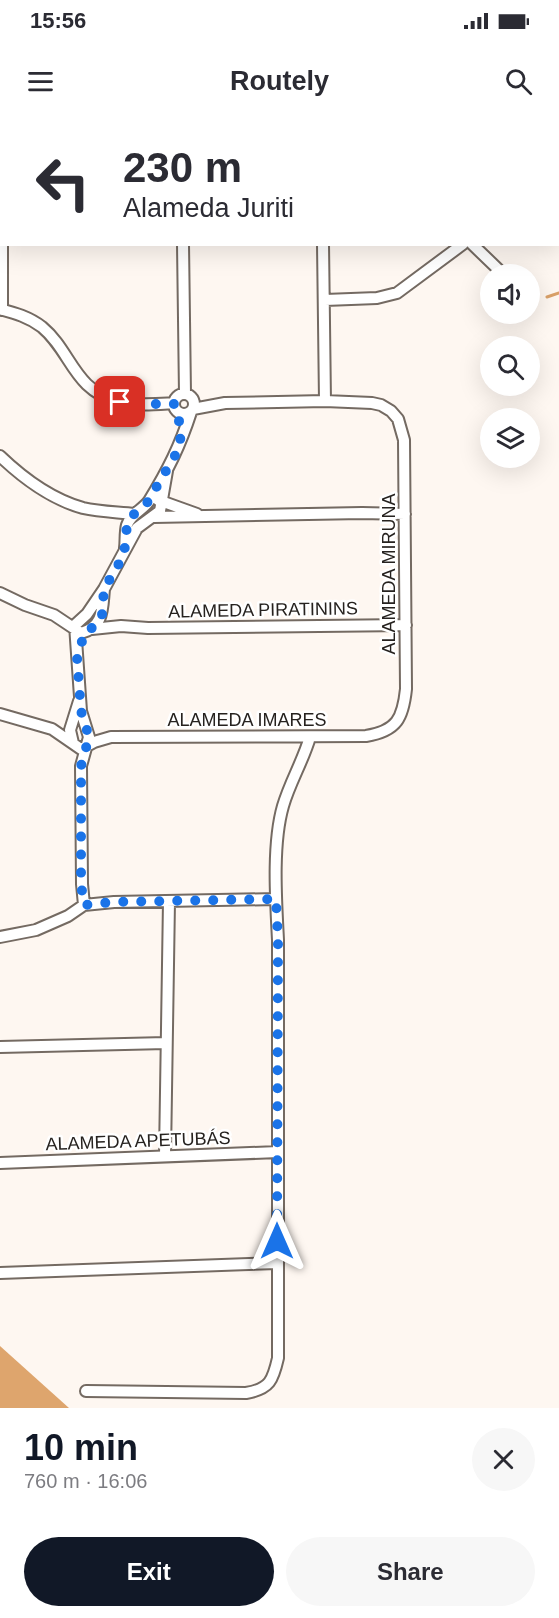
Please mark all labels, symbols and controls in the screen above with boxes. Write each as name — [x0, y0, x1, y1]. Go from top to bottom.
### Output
text: 15:56 — [30, 8, 86, 33]
icon: menu — [24, 65, 57, 98]
icon: search — [502, 65, 535, 98]
text: Routely — [230, 66, 329, 96]
icon: left — [24, 144, 102, 222]
text: 230 m — [123, 144, 242, 191]
text: Alameda Juriti — [123, 193, 294, 223]
map controls — [480, 264, 540, 468]
button: sound — [480, 264, 540, 324]
button: search — [480, 336, 540, 396]
pin — [94, 376, 145, 427]
icon: arrive — [103, 385, 136, 418]
button: layers — [480, 408, 540, 468]
street label: ALAMEDA MIRUNA — [379, 493, 399, 655]
street label: ALAMEDA PIRATININS — [168, 598, 358, 622]
street label: ALAMEDA IMARES — [167, 710, 327, 730]
street label: ALAMEDA APETUBÁS — [45, 1128, 231, 1154]
position arrow — [245, 1209, 309, 1273]
text: 10 min — [24, 1427, 138, 1468]
button: close — [472, 1428, 535, 1491]
text: 760 m · 16:06 — [24, 1470, 147, 1492]
button: Exit — [24, 1537, 274, 1606]
button: Share — [286, 1537, 535, 1606]

